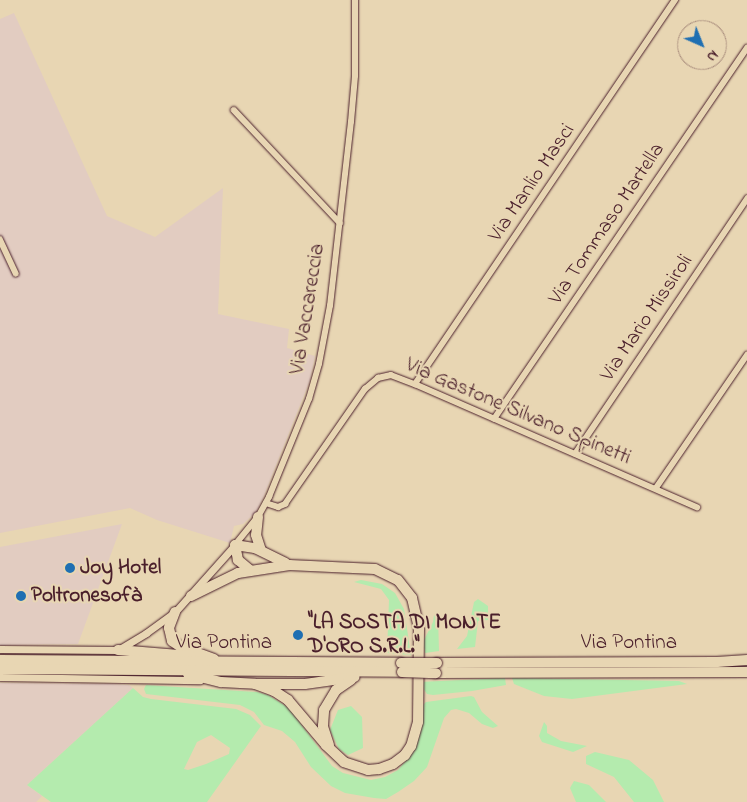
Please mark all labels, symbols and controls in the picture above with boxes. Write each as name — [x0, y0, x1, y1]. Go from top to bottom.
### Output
north arrow — [677, 20, 727, 70]
text: N — [701, 45, 723, 66]
street label: Via Manlio Masci — [483, 119, 581, 247]
street label: Via Tommaso Martella — [544, 138, 670, 310]
street label: Via Vaccareccia — [285, 242, 331, 376]
street label: Via Mario Missiroli — [595, 250, 699, 386]
street label: Via Gastone Silvano Spinetti — [401, 353, 635, 471]
place label: Joy Hotel — [80, 555, 161, 581]
marker: Joy Hotel — [64, 562, 76, 574]
place label: Poltronesofà — [31, 583, 142, 609]
marker: Poltronesofà — [15, 590, 27, 602]
place label: "LA SOSTA DI MONTE D'ORO S.R.L." — [308, 610, 501, 660]
marker: "LA SOSTA DI MONTE D'ORO S.R.L." — [292, 629, 304, 641]
street label: Via Pontina — [176, 630, 272, 656]
street label: Via Pontina — [581, 630, 677, 656]

